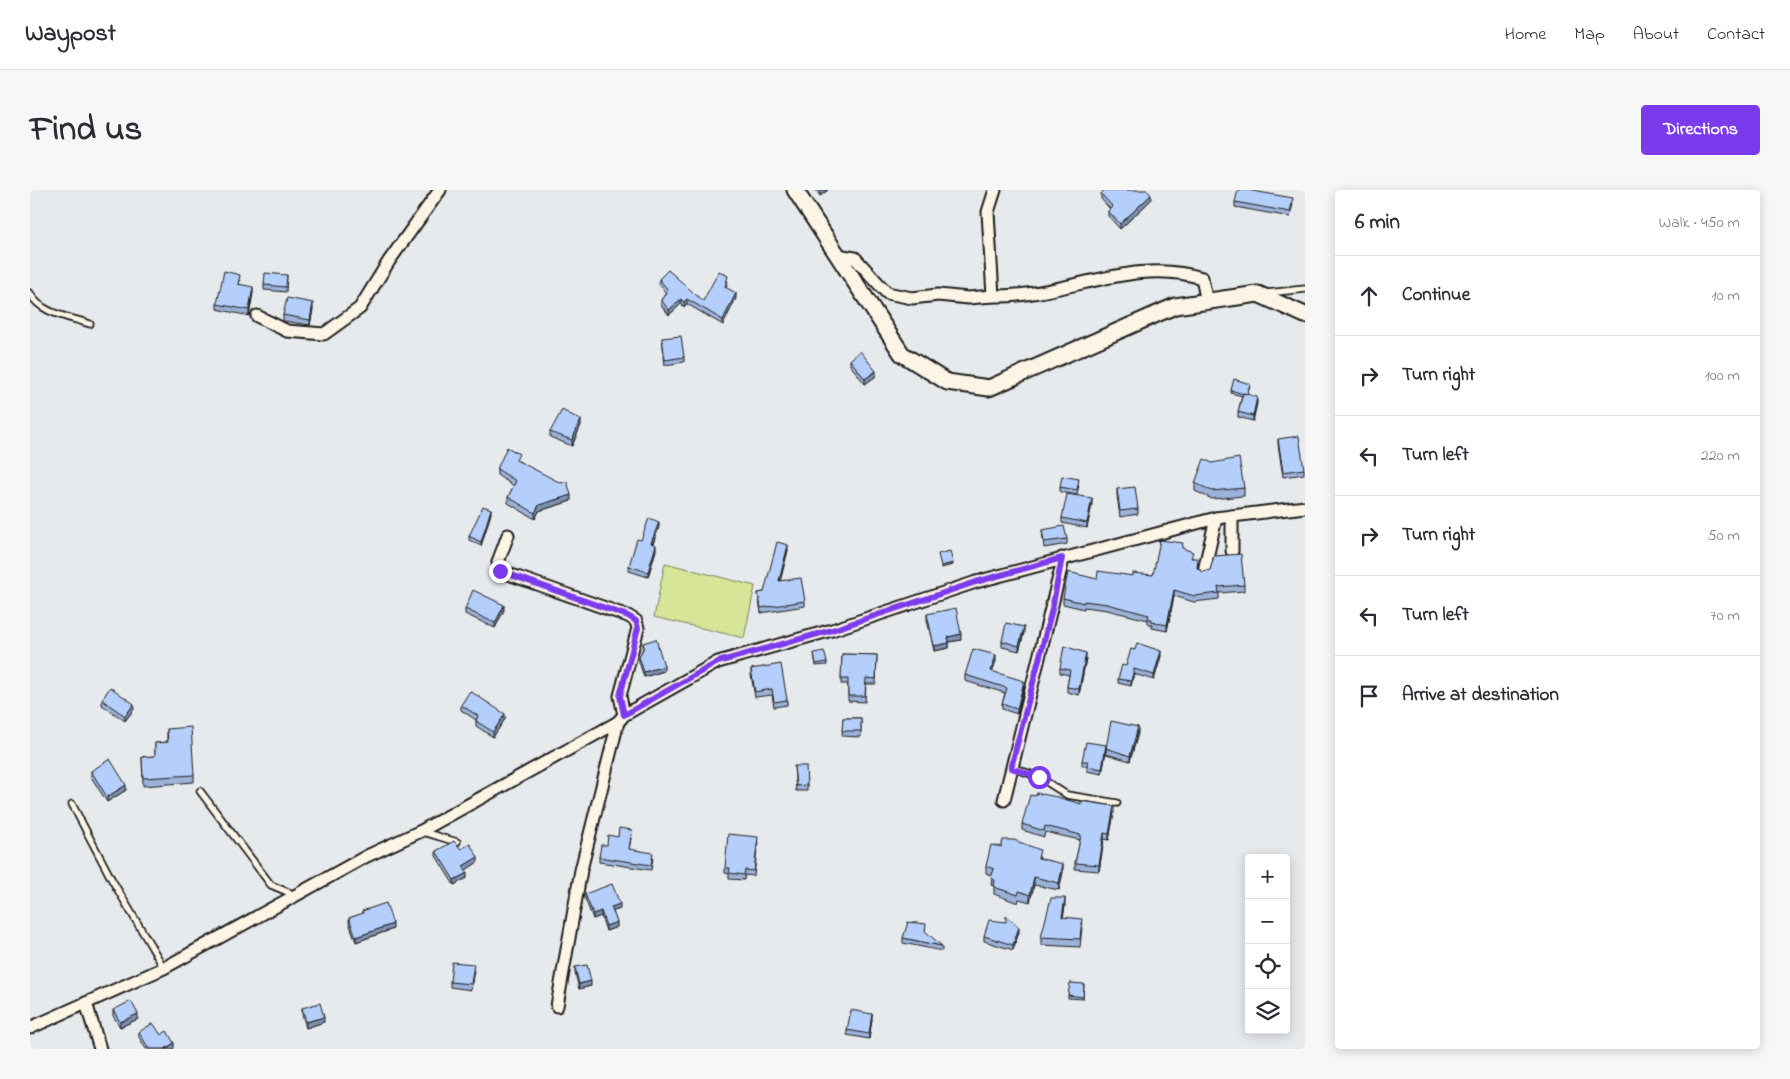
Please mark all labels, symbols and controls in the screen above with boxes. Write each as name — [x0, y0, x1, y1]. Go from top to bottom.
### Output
text: Waypost — [25, 17, 116, 52]
text: Home — [1505, 22, 1546, 48]
text: Map — [1574, 22, 1605, 48]
text: About — [1633, 22, 1679, 48]
text: Contact — [1707, 22, 1765, 48]
text: Find us — [30, 105, 142, 156]
button: Directions — [1641, 105, 1760, 155]
text: 6 min — [1355, 208, 1400, 238]
text: Walk · 450 m — [1659, 211, 1740, 235]
icon: ahead — [1355, 282, 1383, 310]
text: Continue — [1402, 282, 1470, 309]
text: 10 m — [1712, 284, 1740, 308]
icon: right — [1355, 362, 1383, 390]
text: Turn right — [1402, 362, 1475, 389]
text: 100 m — [1705, 364, 1740, 388]
icon: left — [1355, 442, 1383, 470]
text: Turn left — [1402, 442, 1469, 469]
text: 220 m — [1701, 444, 1740, 468]
icon: right — [1355, 522, 1383, 550]
text: Turn right — [1402, 522, 1475, 549]
text: 50 m — [1708, 524, 1740, 548]
route end — [489, 560, 512, 583]
icon: left — [1355, 602, 1383, 630]
text: Turn left — [1402, 602, 1469, 629]
text: 70 m — [1710, 604, 1740, 628]
icon: arrive — [1355, 682, 1383, 710]
text: Arrive at destination — [1402, 682, 1559, 709]
route start — [1028, 766, 1051, 789]
map controls — [1245, 854, 1290, 1034]
button: + — [1245, 854, 1290, 899]
button: − — [1245, 899, 1290, 944]
button: locate — [1245, 944, 1290, 989]
button: layers — [1245, 989, 1290, 1034]

